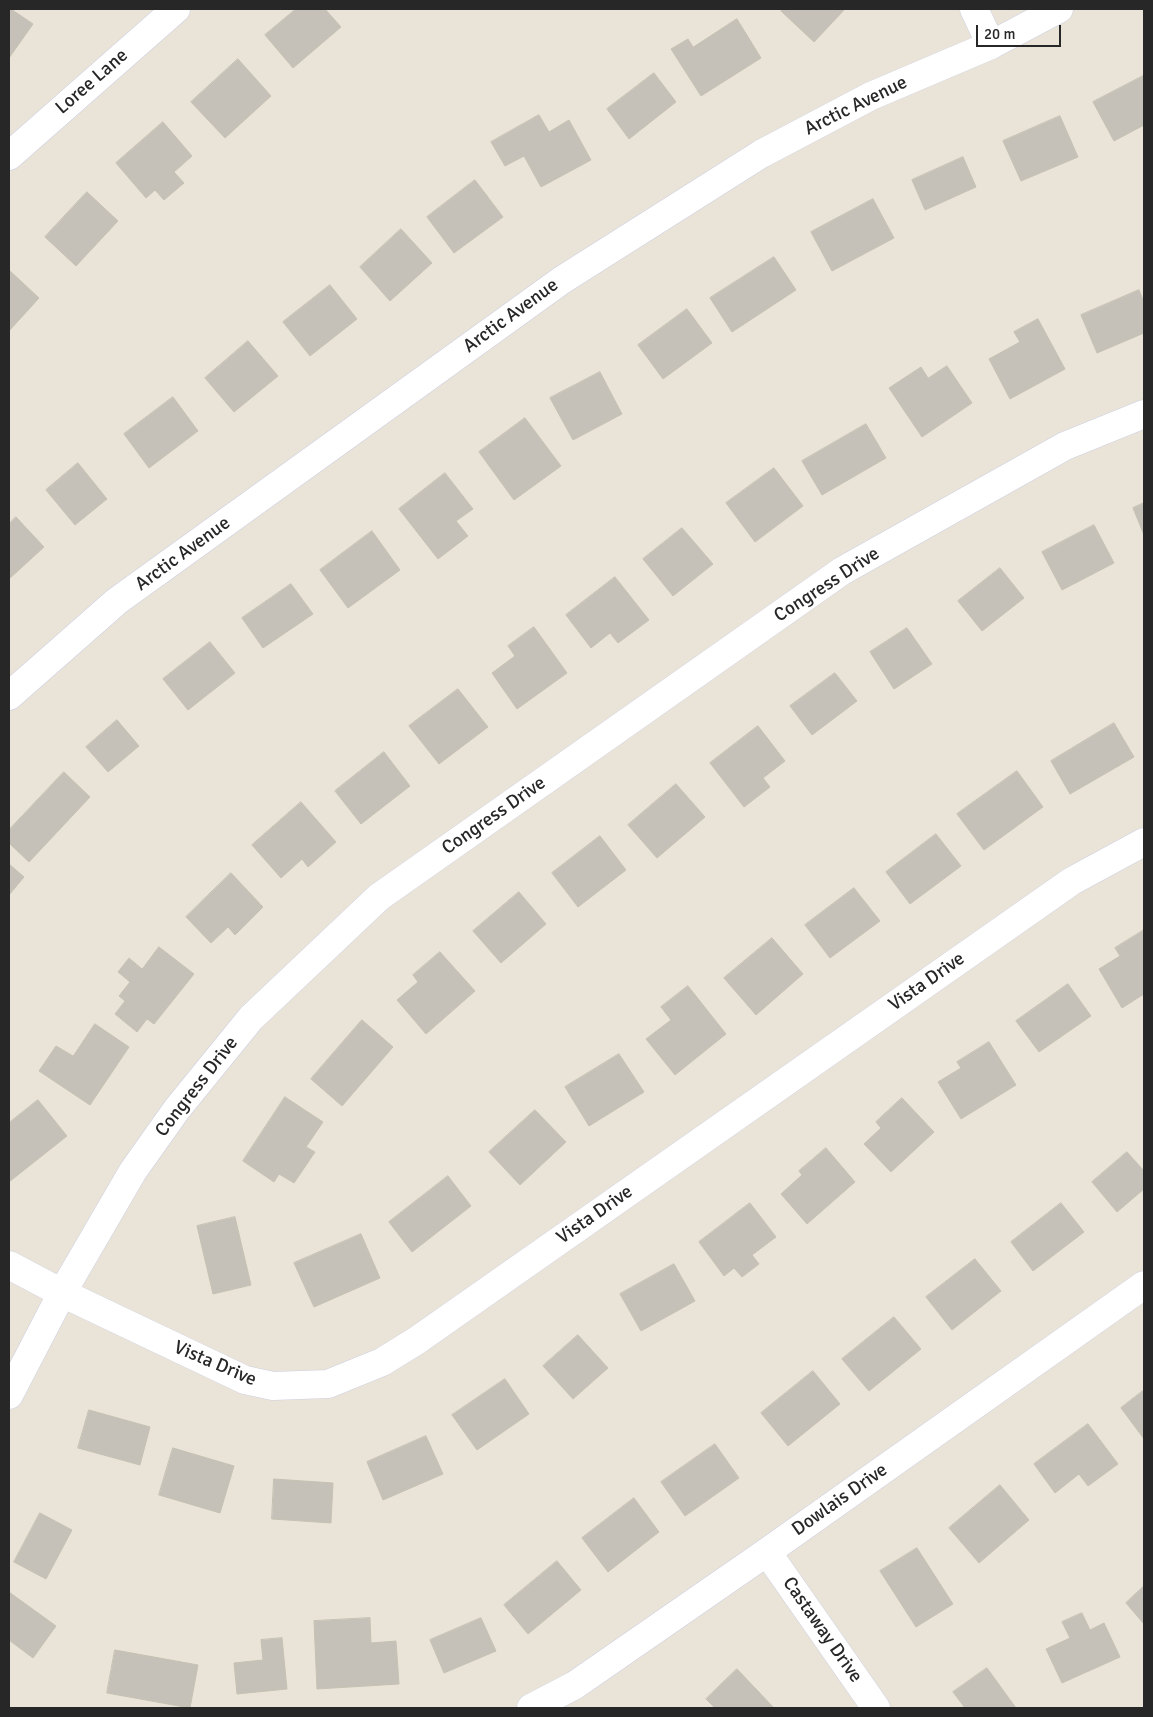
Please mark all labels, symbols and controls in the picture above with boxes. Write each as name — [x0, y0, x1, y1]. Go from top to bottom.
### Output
scale bar — [978, 15, 1063, 47]
text: 20 m — [984, 25, 1015, 43]
street label: Loree Lane — [51, 44, 133, 120]
street label: Arctic Avenue — [801, 71, 911, 141]
street label: Arctic Avenue — [459, 274, 563, 358]
street label: Arctic Avenue — [131, 512, 235, 596]
street label: Congress Drive — [770, 542, 884, 628]
street label: Congress Drive — [438, 772, 550, 860]
street label: Vista Drive — [885, 948, 969, 1016]
street label: Congress Drive — [151, 1032, 243, 1142]
street label: Vista Drive — [553, 1181, 637, 1249]
street label: Vista Drive — [170, 1336, 260, 1392]
street label: Dowlais Drive — [788, 1459, 892, 1541]
street label: Castaway Drive — [777, 1573, 867, 1687]

